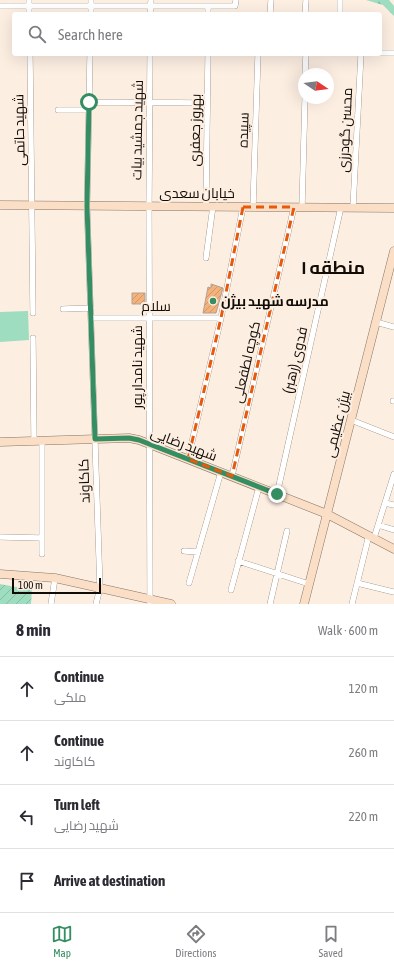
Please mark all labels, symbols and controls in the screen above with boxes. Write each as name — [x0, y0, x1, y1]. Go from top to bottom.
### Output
search box — [12, 12, 382, 56]
icon: search — [26, 23, 48, 45]
text: Search here — [58, 26, 123, 43]
north arrow — [298, 68, 334, 104]
street label: شهید جمشید بیات — [128, 80, 146, 180]
street label: محسن گودرزی — [335, 87, 355, 173]
route start — [80, 93, 98, 111]
street label: بهروز جعفری — [186, 93, 204, 167]
street label: شهید حاتمی — [10, 94, 28, 166]
street label: سپیده — [234, 112, 254, 148]
street label: خیابان سعدی — [159, 185, 235, 201]
district label: منطقه ۱ — [301, 257, 365, 278]
place label: مدرسه شهید بیژن — [221, 293, 329, 310]
marker: مدرسه شهید بیژن — [208, 296, 218, 306]
street label: سلام — [141, 298, 171, 316]
street label: کوچه لطفعلی — [229, 320, 265, 405]
street label: شهید نامدار پور — [129, 325, 147, 410]
street label: فدوی (رهبر) — [280, 325, 310, 395]
street label: بیژن عظیمی — [321, 389, 353, 459]
street label: شهید رضایی — [149, 424, 219, 464]
street label: کاکاوند — [75, 458, 93, 504]
route end — [268, 485, 286, 503]
scale bar — [12, 576, 101, 595]
text: 100 m — [18, 579, 43, 591]
text: 8 min — [16, 620, 51, 640]
text: Walk · 600 m — [318, 623, 378, 638]
text: Continue — [54, 668, 104, 685]
icon: ahead — [16, 678, 38, 700]
text: 120 m — [349, 681, 378, 696]
text: ملکی — [54, 690, 86, 705]
text: Continue — [54, 732, 104, 749]
icon: ahead — [16, 742, 38, 764]
text: 260 m — [349, 745, 378, 760]
text: کاکاوند — [54, 754, 95, 769]
text: Turn left — [54, 796, 100, 813]
icon: left — [16, 806, 38, 828]
text: 220 m — [349, 809, 378, 824]
text: شهید رضایی — [54, 818, 119, 833]
icon: arrive — [16, 870, 38, 892]
text: Arrive at destination — [54, 872, 165, 889]
tab: Map — [51, 923, 73, 959]
tab: Directions — [175, 923, 216, 959]
tab: Saved — [319, 923, 343, 959]

